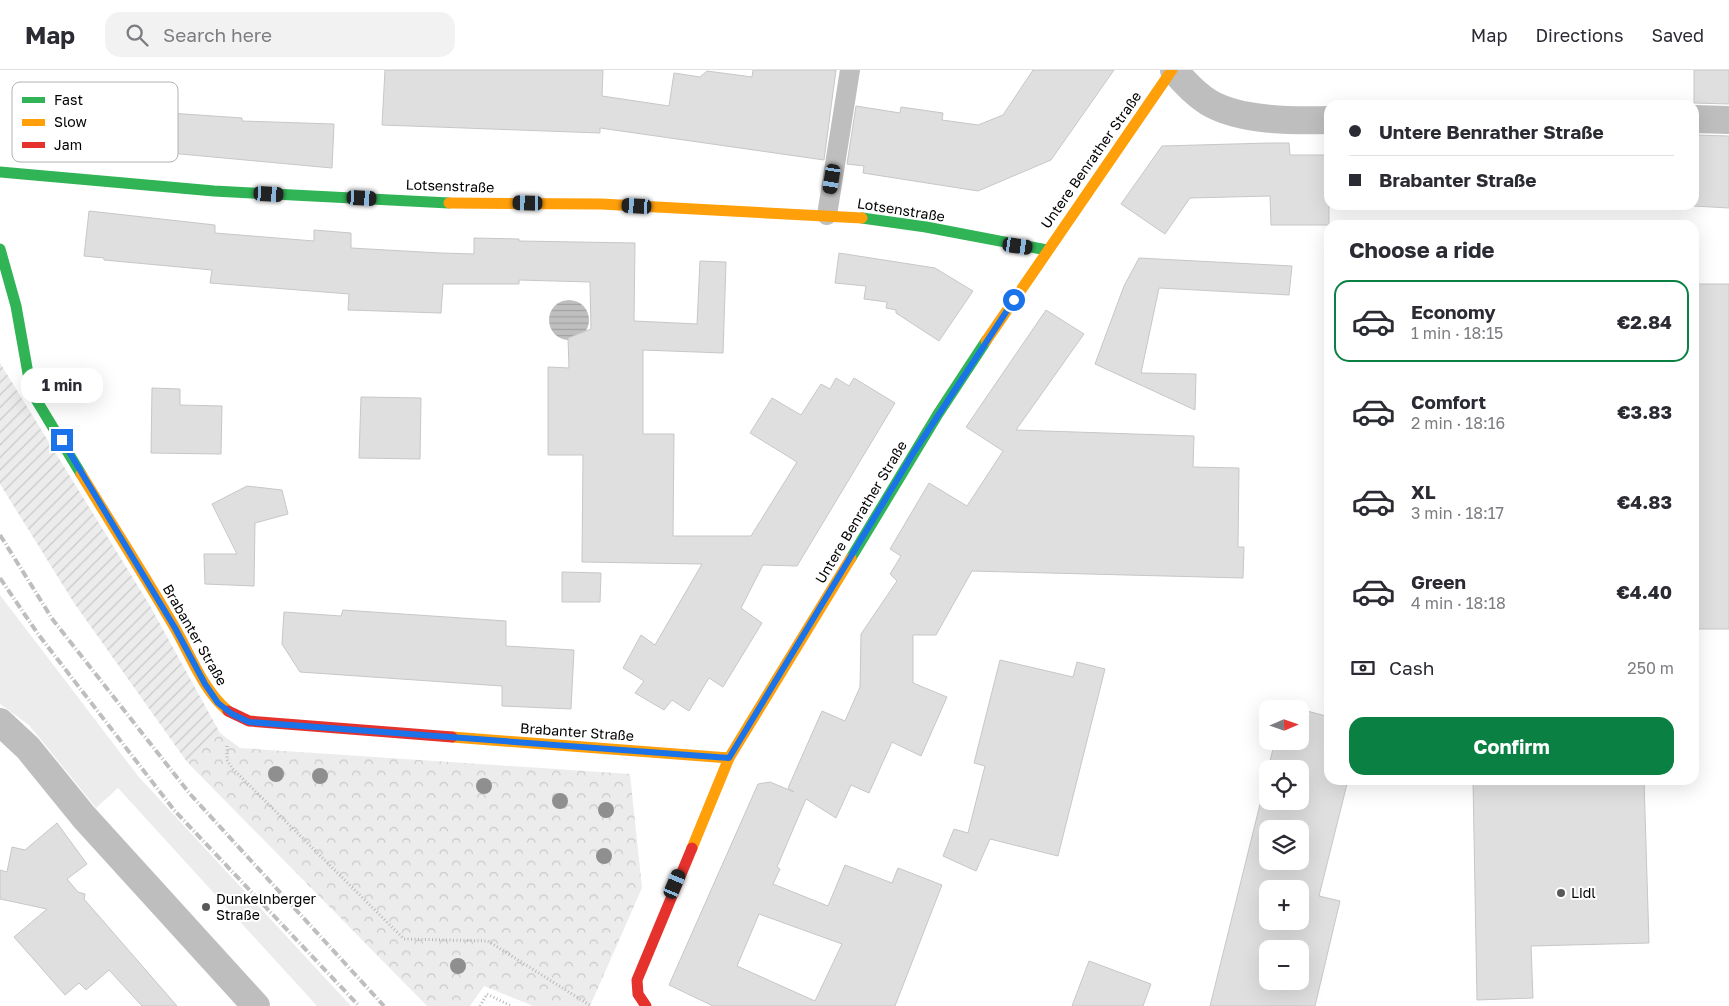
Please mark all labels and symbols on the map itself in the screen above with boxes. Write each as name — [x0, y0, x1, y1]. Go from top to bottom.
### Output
legend — [12, 82, 178, 162]
street label: Untere Benrather Straße — [1037, 88, 1144, 232]
text: Fast — [54, 91, 83, 108]
text: Slow — [54, 113, 87, 130]
text: Jam — [54, 136, 82, 153]
car — [822, 163, 841, 195]
street label: Lotsenstraße — [406, 175, 495, 196]
car — [253, 186, 284, 202]
car — [346, 190, 377, 206]
street label: Lotsenstraße — [856, 194, 946, 225]
car — [512, 195, 543, 211]
car — [621, 198, 652, 214]
car — [1002, 236, 1033, 256]
route start — [1003, 289, 1025, 311]
callout: 1 min — [21, 368, 103, 402]
route end — [51, 429, 73, 451]
street label: Untere Benrather Straße — [811, 437, 910, 586]
street label: Brabanter Straße — [160, 581, 231, 688]
north arrow — [1259, 700, 1309, 750]
street label: Brabanter Straße — [520, 719, 635, 744]
car — [662, 867, 687, 901]
place label: Lidl — [1571, 884, 1596, 901]
marker: Lidl — [1555, 887, 1567, 899]
place label: Dunkelnberger Straße — [216, 890, 316, 923]
marker: Dunkelnberger Straße — [200, 901, 212, 913]

